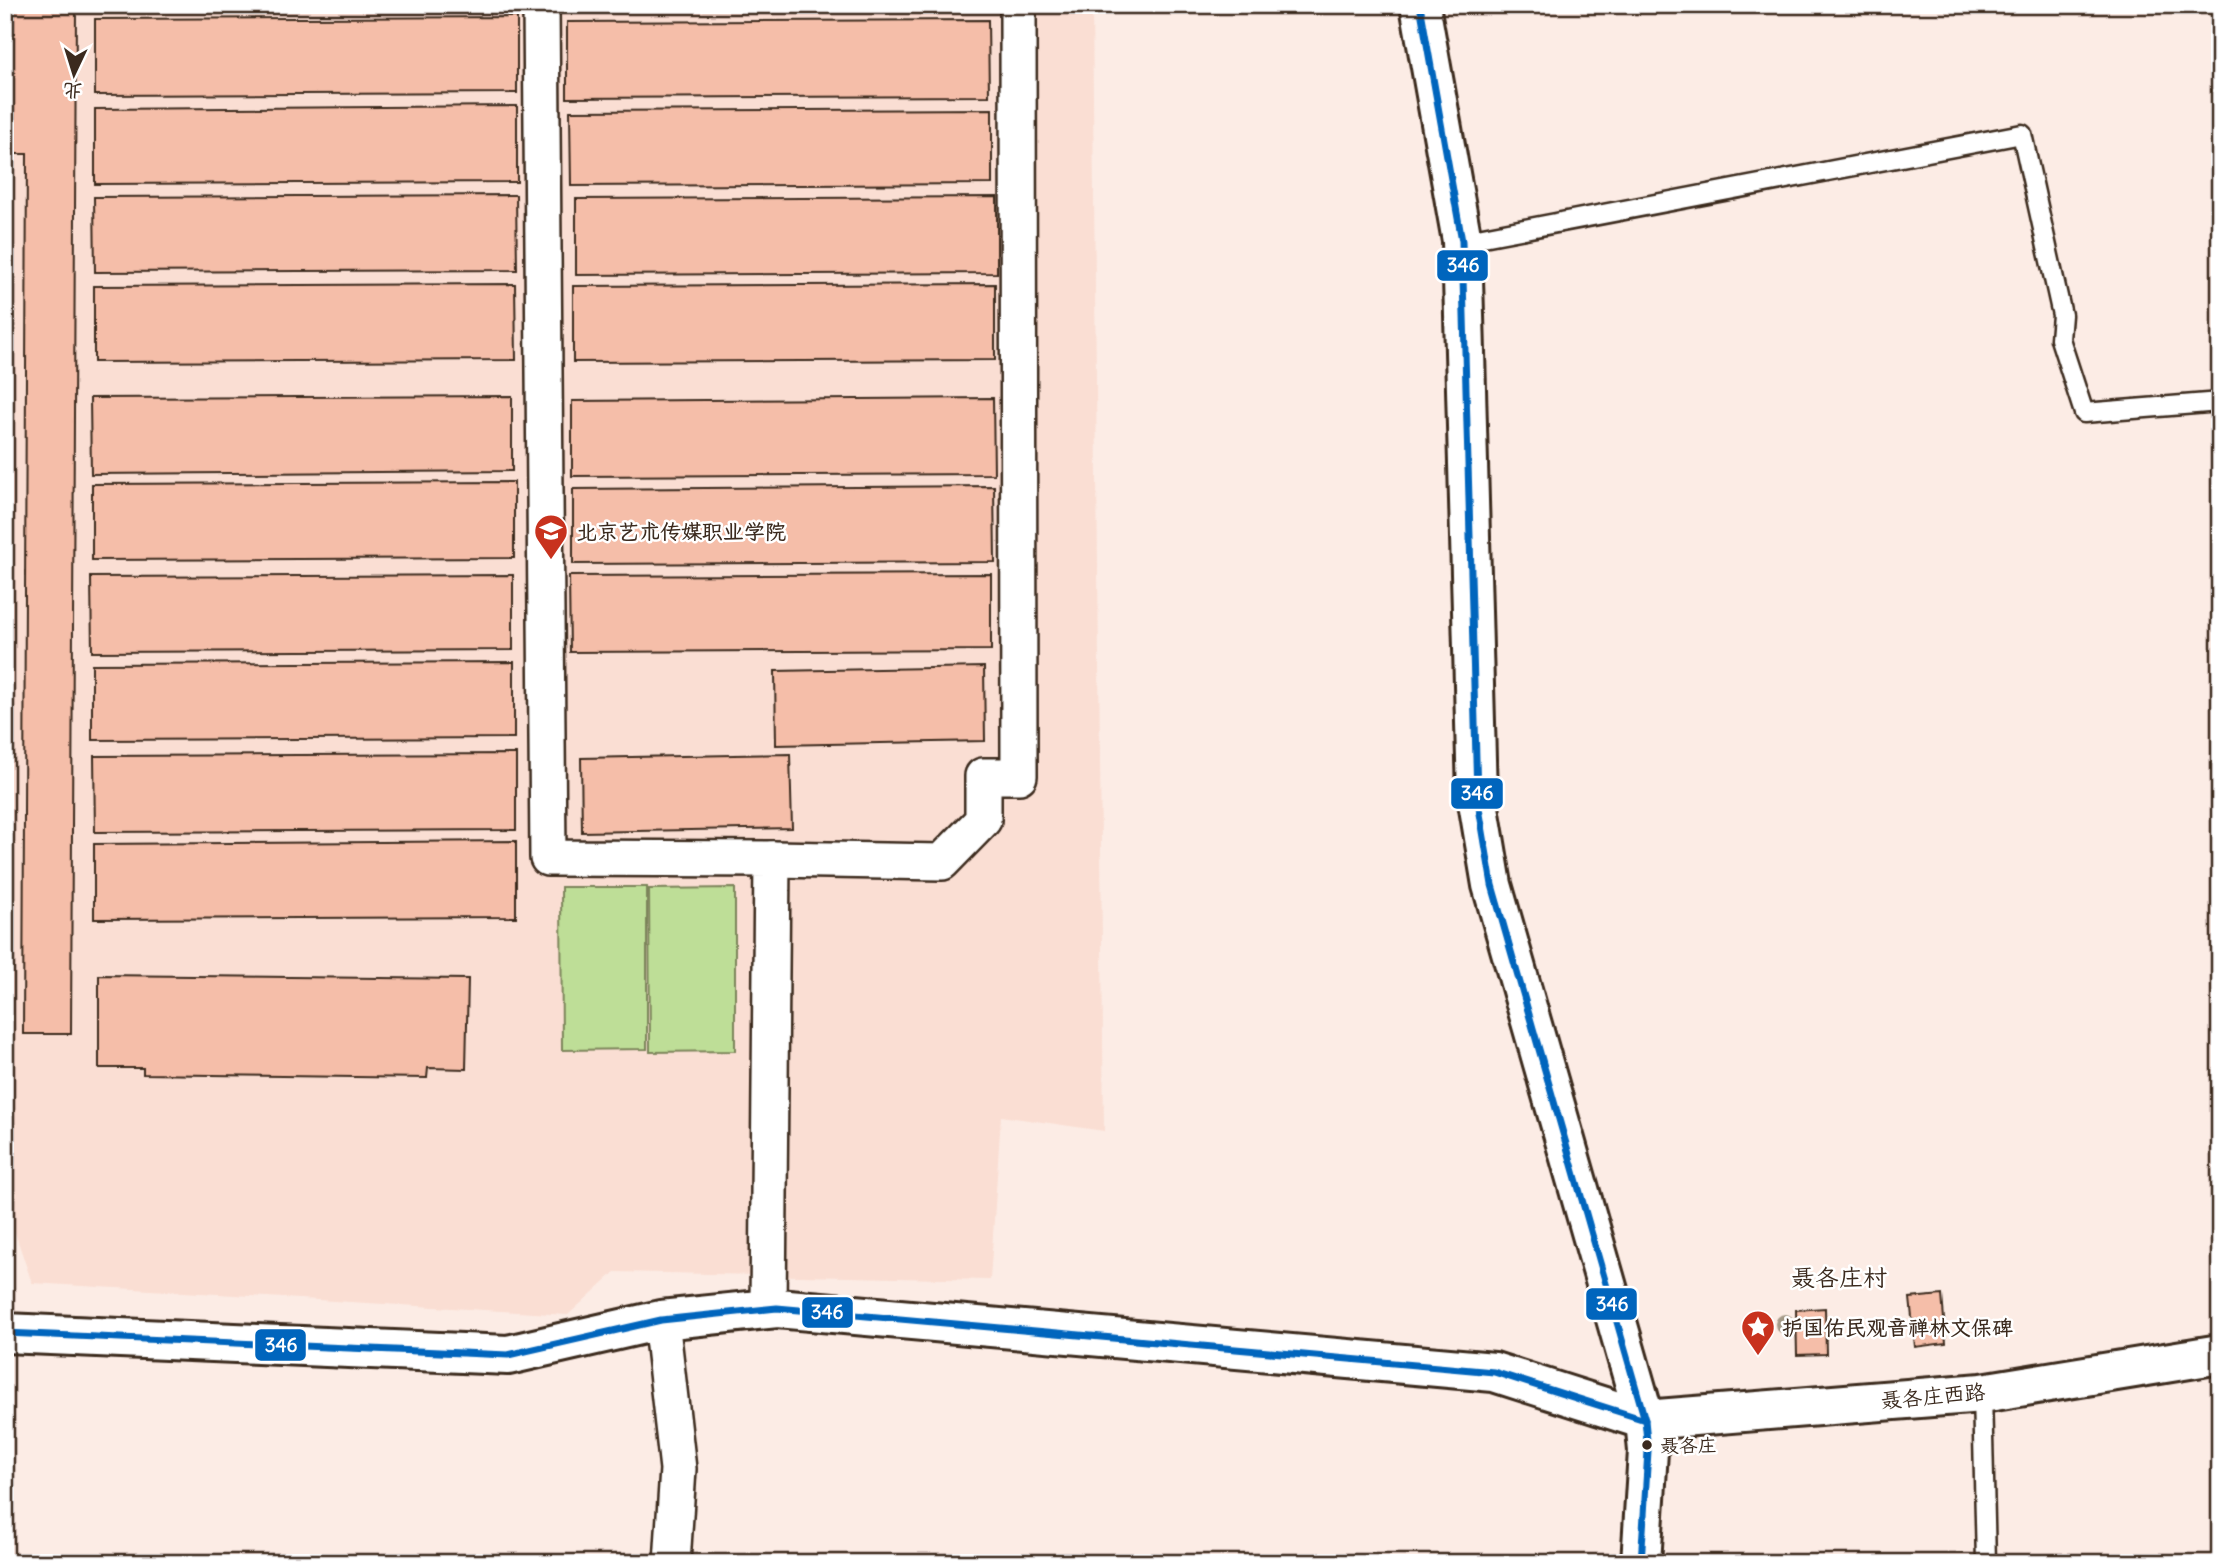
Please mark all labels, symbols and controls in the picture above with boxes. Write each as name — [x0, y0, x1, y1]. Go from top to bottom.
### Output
north arrow — [38, 38, 108, 108]
text: 北 — [62, 78, 83, 104]
line badge: 346 — [1436, 249, 1489, 282]
text: 346 — [1447, 253, 1479, 277]
school or university icon: 北京艺术传媒职业学院 — [532, 512, 570, 561]
place label: 北京艺术传媒职业学院 — [576, 518, 786, 545]
line badge: 346 — [1450, 777, 1504, 810]
text: 346 — [1461, 781, 1493, 805]
district label: 聂各庄村 — [1791, 1262, 1887, 1292]
line badge: 346 — [1585, 1287, 1638, 1321]
text: 346 — [1596, 1292, 1628, 1316]
line badge: 346 — [801, 1296, 854, 1329]
text: 346 — [811, 1300, 843, 1324]
place icon: 护国佑民观音禅林文保碑 — [1739, 1308, 1777, 1357]
place label: 护国佑民观音禅林文保碑 — [1782, 1314, 2013, 1341]
line badge: 346 — [254, 1328, 307, 1362]
text: 346 — [265, 1333, 297, 1357]
street label: 聂各庄西路 — [1880, 1378, 1986, 1414]
place label: 聂各庄 — [1660, 1433, 1717, 1457]
marker: 聂各庄 — [1640, 1438, 1654, 1452]

